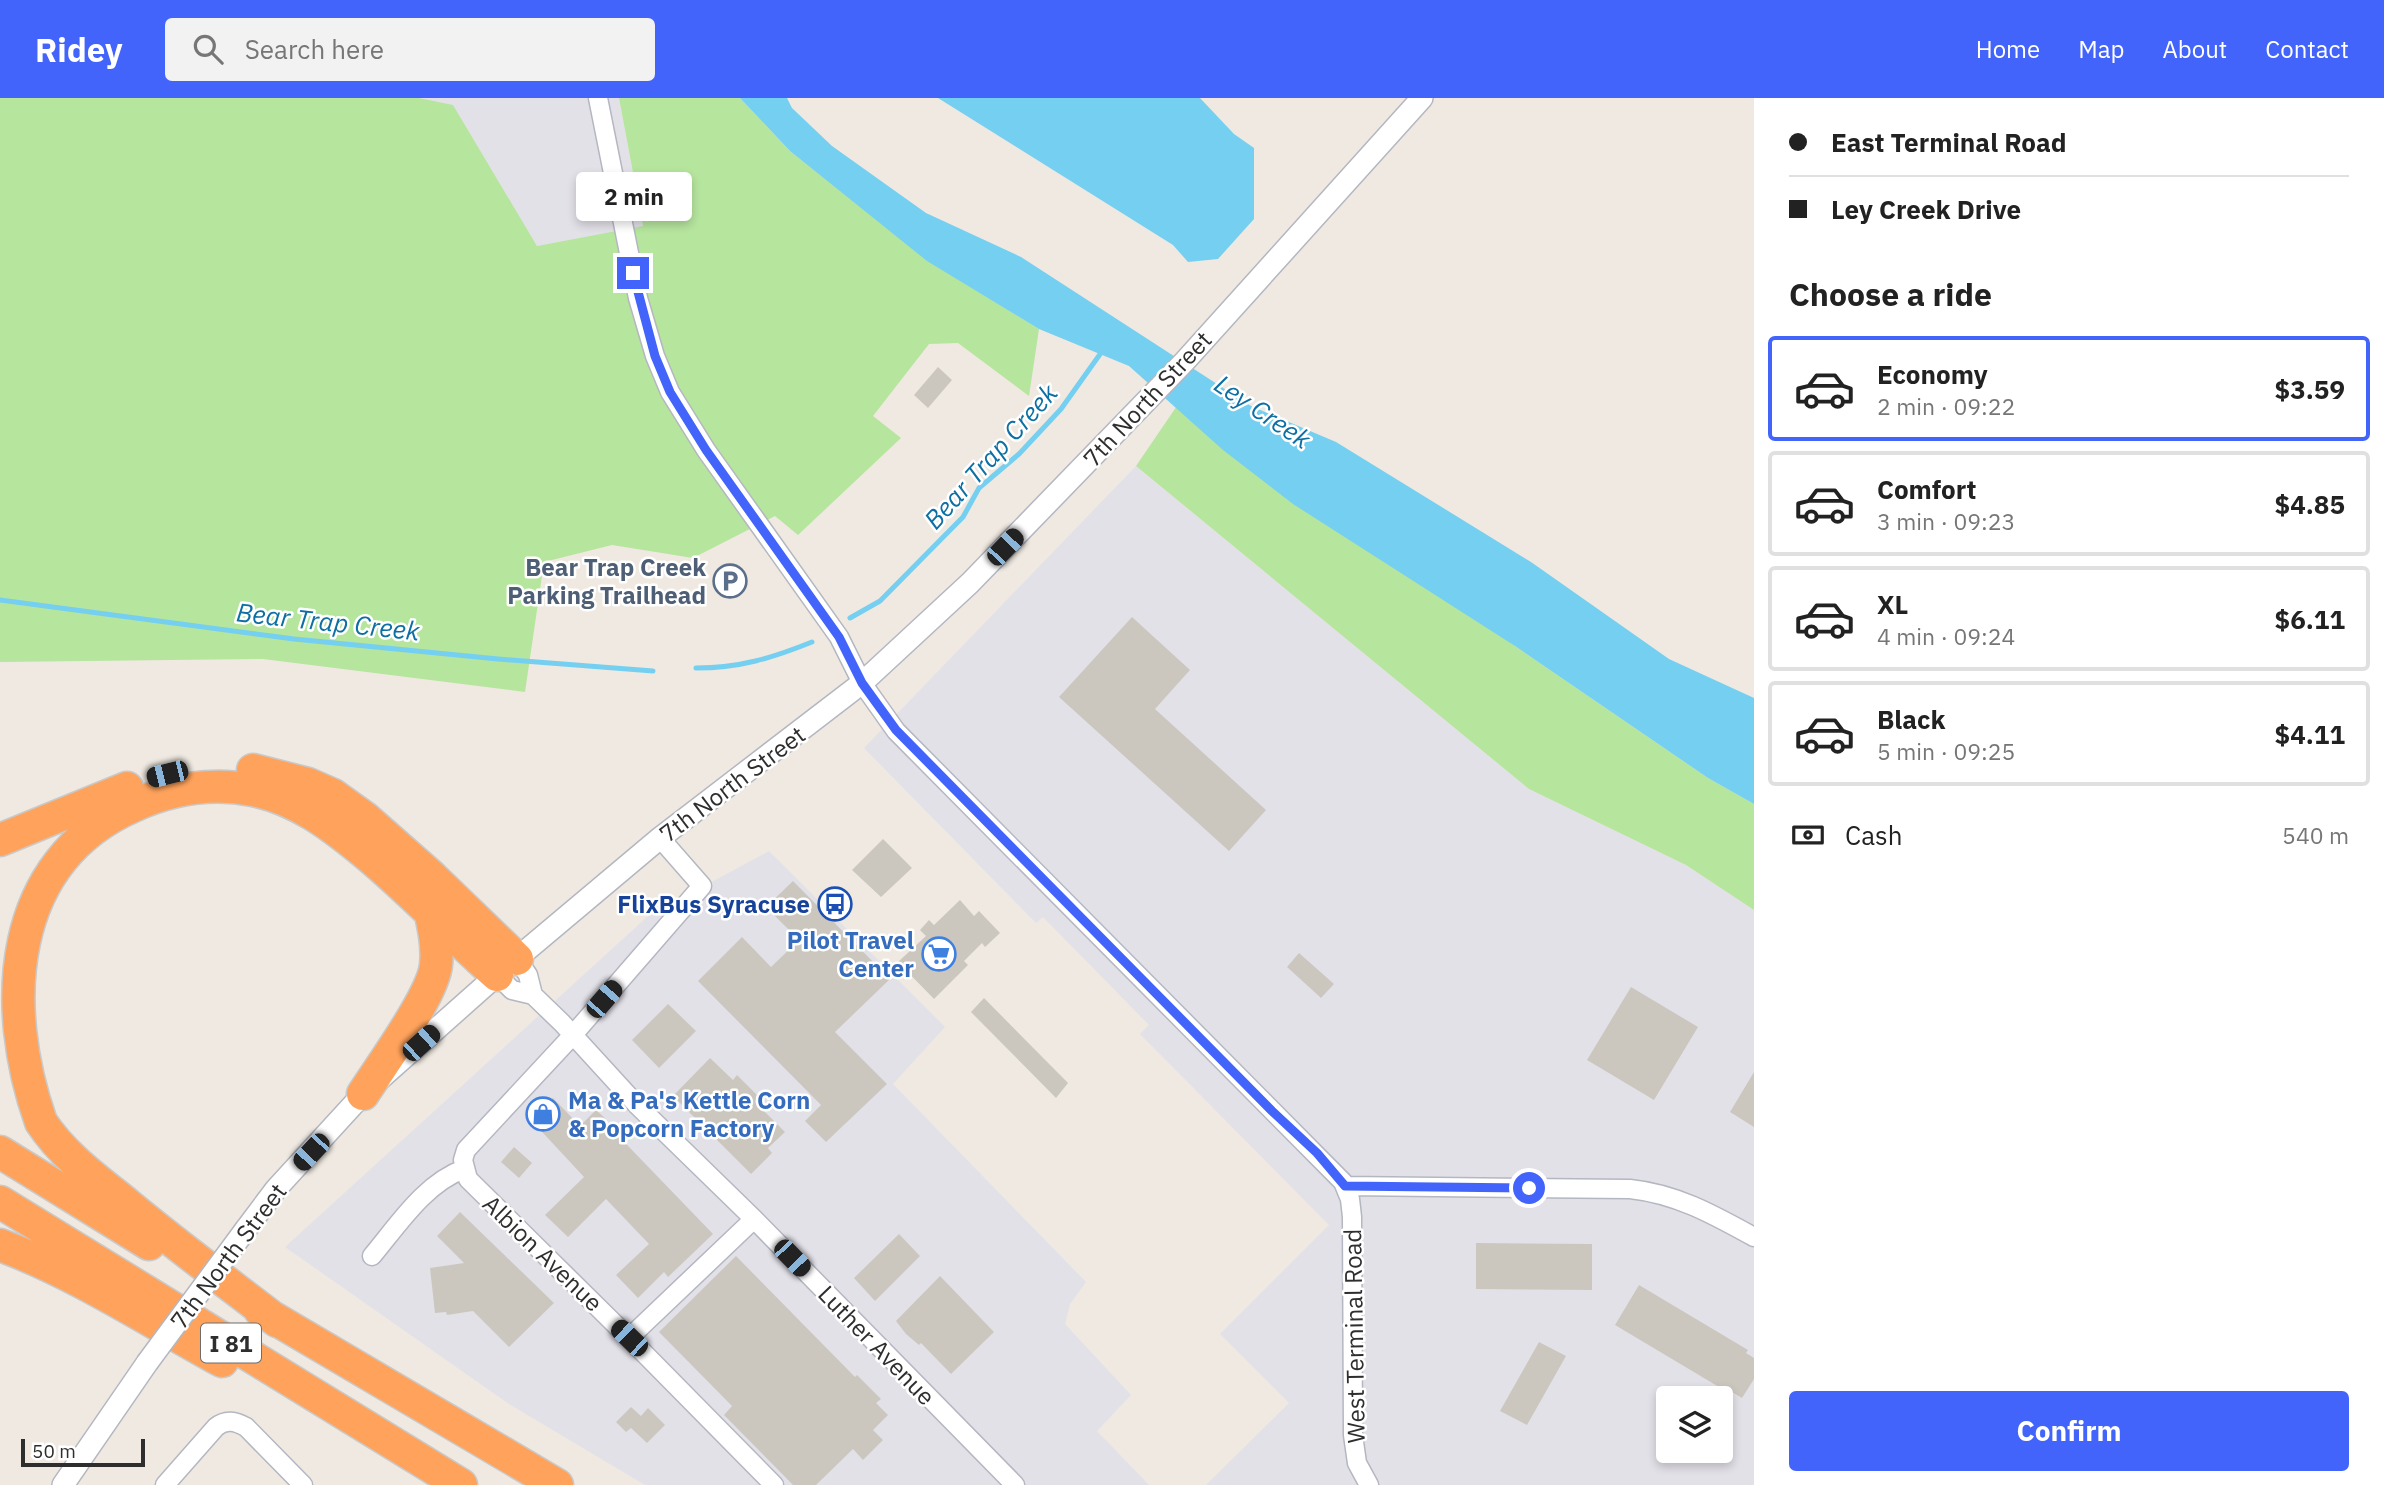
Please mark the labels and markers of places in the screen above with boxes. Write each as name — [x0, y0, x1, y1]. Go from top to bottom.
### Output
place label: Bear Trap Creek Parking Trailhead — [507, 551, 706, 611]
parking icon: Bear Trap Creek Parking Trailhead — [711, 562, 749, 600]
bus stop icon: FlixBus Syracuse — [816, 885, 854, 923]
place label: FlixBus Syracuse — [617, 888, 810, 920]
place label: Pilot Travel Center — [787, 924, 914, 984]
supermarket icon: Pilot Travel Center — [920, 935, 958, 973]
place label: Ma & Pa's Kettle Corn & Popcorn Factory — [568, 1084, 810, 1144]
shop icon: Ma & Pa's Kettle Corn & Popcorn Factory — [524, 1095, 562, 1133]

